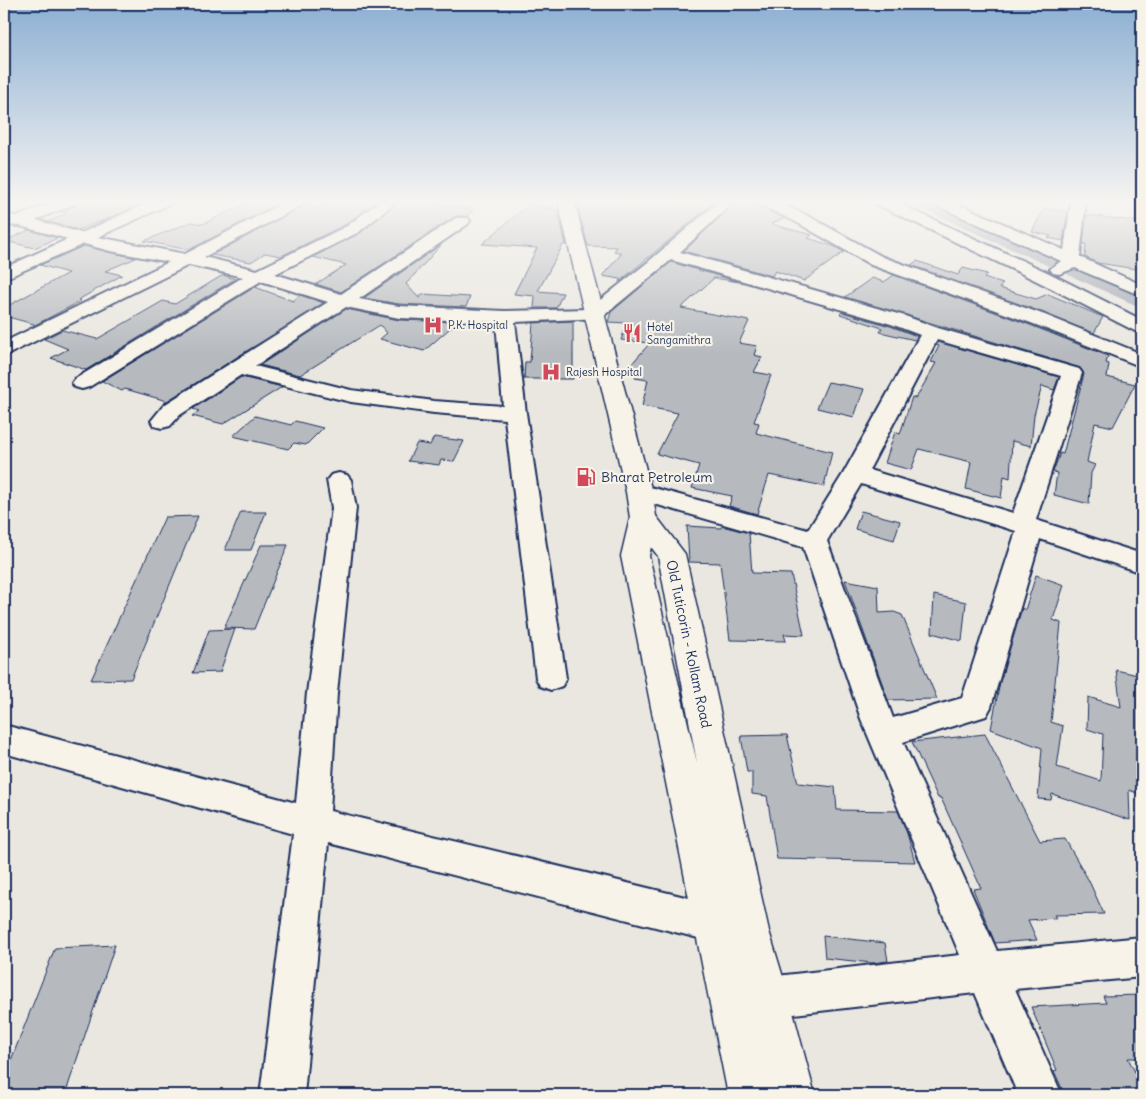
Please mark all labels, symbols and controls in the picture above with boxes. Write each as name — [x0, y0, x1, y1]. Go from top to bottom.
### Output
hospital icon: P.K. Hospital — [422, 314, 444, 336]
place label: P.K. Hospital — [448, 318, 508, 332]
place label: Hotel Sangamithra — [647, 320, 711, 347]
restaurant icon: Hotel Sangamithra — [621, 322, 643, 344]
hospital icon: Rajesh Hospital — [540, 361, 562, 383]
place label: Rajesh Hospital — [566, 365, 642, 379]
fuel station icon: Bharat Petroleum — [575, 466, 597, 488]
place label: Bharat Petroleum — [601, 468, 713, 486]
street label: Old Tuticorin - Kollam Road — [662, 558, 716, 730]

